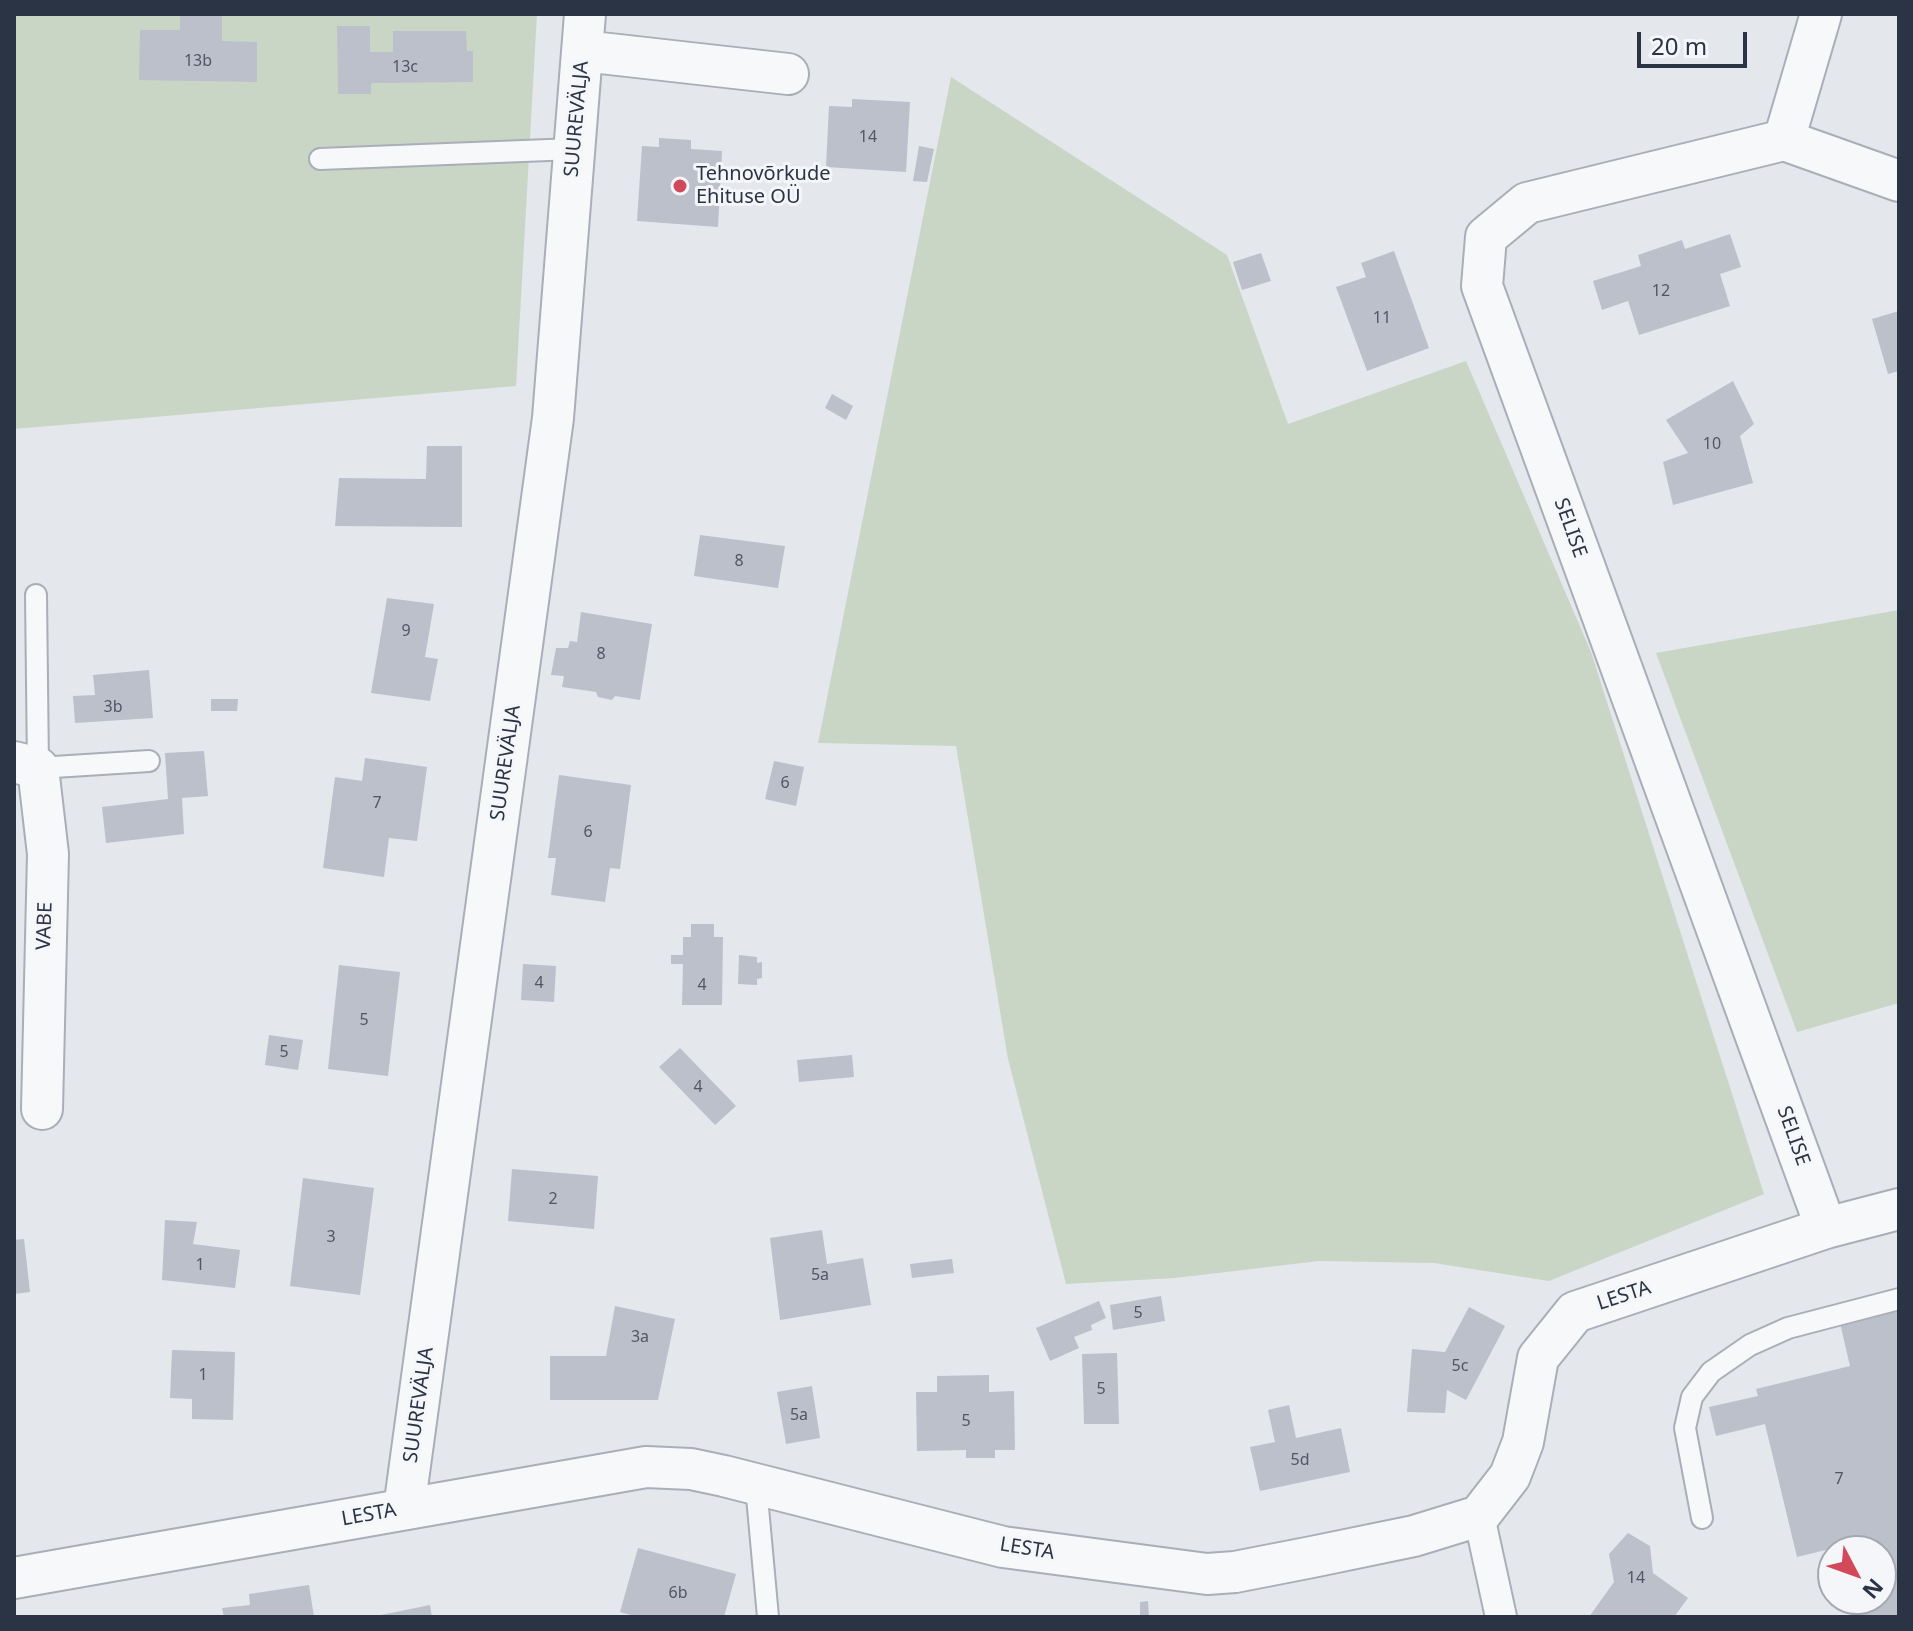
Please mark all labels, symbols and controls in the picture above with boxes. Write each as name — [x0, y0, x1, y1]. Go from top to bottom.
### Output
scale bar — [1641, 16, 1751, 66]
text: 20 m — [1651, 29, 1707, 62]
house number: 13b — [184, 51, 212, 71]
house number: 13c — [392, 57, 418, 77]
street label: SUUREVÄLJA — [560, 60, 594, 178]
house number: 14 — [859, 127, 877, 147]
place label: Tehnovõrkude Ehituse OÜ — [696, 162, 831, 209]
marker: Tehnovõrkude Ehituse OÜ — [671, 177, 689, 195]
house number: 12 — [1652, 281, 1670, 301]
house number: 11 — [1373, 308, 1391, 328]
house number: 10 — [1703, 434, 1721, 454]
street label: SELISE — [1548, 495, 1592, 561]
house number: 8 — [734, 551, 744, 571]
house number: 9 — [401, 621, 411, 641]
house number: 8 — [596, 644, 606, 664]
house number: 3b — [104, 697, 122, 717]
street label: SUUREVÄLJA — [486, 704, 526, 822]
house number: 6 — [780, 773, 790, 793]
house number: 7 — [372, 793, 382, 813]
house number: 6 — [583, 822, 593, 842]
street label: VABE — [32, 902, 58, 950]
house number: 4 — [534, 973, 544, 993]
house number: 4 — [697, 975, 707, 995]
house number: 5 — [359, 1010, 369, 1030]
house number: 5 — [279, 1042, 289, 1062]
house number: 4 — [693, 1077, 703, 1097]
street label: SELISE — [1771, 1103, 1815, 1169]
house number: 2 — [548, 1189, 558, 1209]
house number: 3 — [326, 1227, 336, 1247]
house number: 1 — [195, 1255, 205, 1275]
house number: 5a — [811, 1265, 829, 1285]
street label: LESTA — [1594, 1276, 1654, 1316]
house number: 5 — [1133, 1303, 1143, 1323]
house number: 3a — [631, 1327, 649, 1347]
street label: SUUREVÄLJA — [399, 1346, 439, 1464]
house number: 5c — [1452, 1356, 1468, 1376]
house number: 1 — [198, 1365, 208, 1385]
house number: 5 — [1096, 1379, 1106, 1399]
house number: 5a — [790, 1405, 808, 1425]
house number: 5 — [961, 1411, 971, 1431]
house number: 5d — [1291, 1450, 1309, 1470]
house number: 7 — [1834, 1469, 1844, 1489]
street label: LESTA — [340, 1498, 398, 1532]
street label: LESTA — [998, 1533, 1056, 1565]
north arrow — [1817, 1535, 1897, 1615]
house number: 14 — [1627, 1568, 1645, 1588]
text: N — [1856, 1573, 1891, 1606]
house number: 6b — [669, 1583, 687, 1603]

